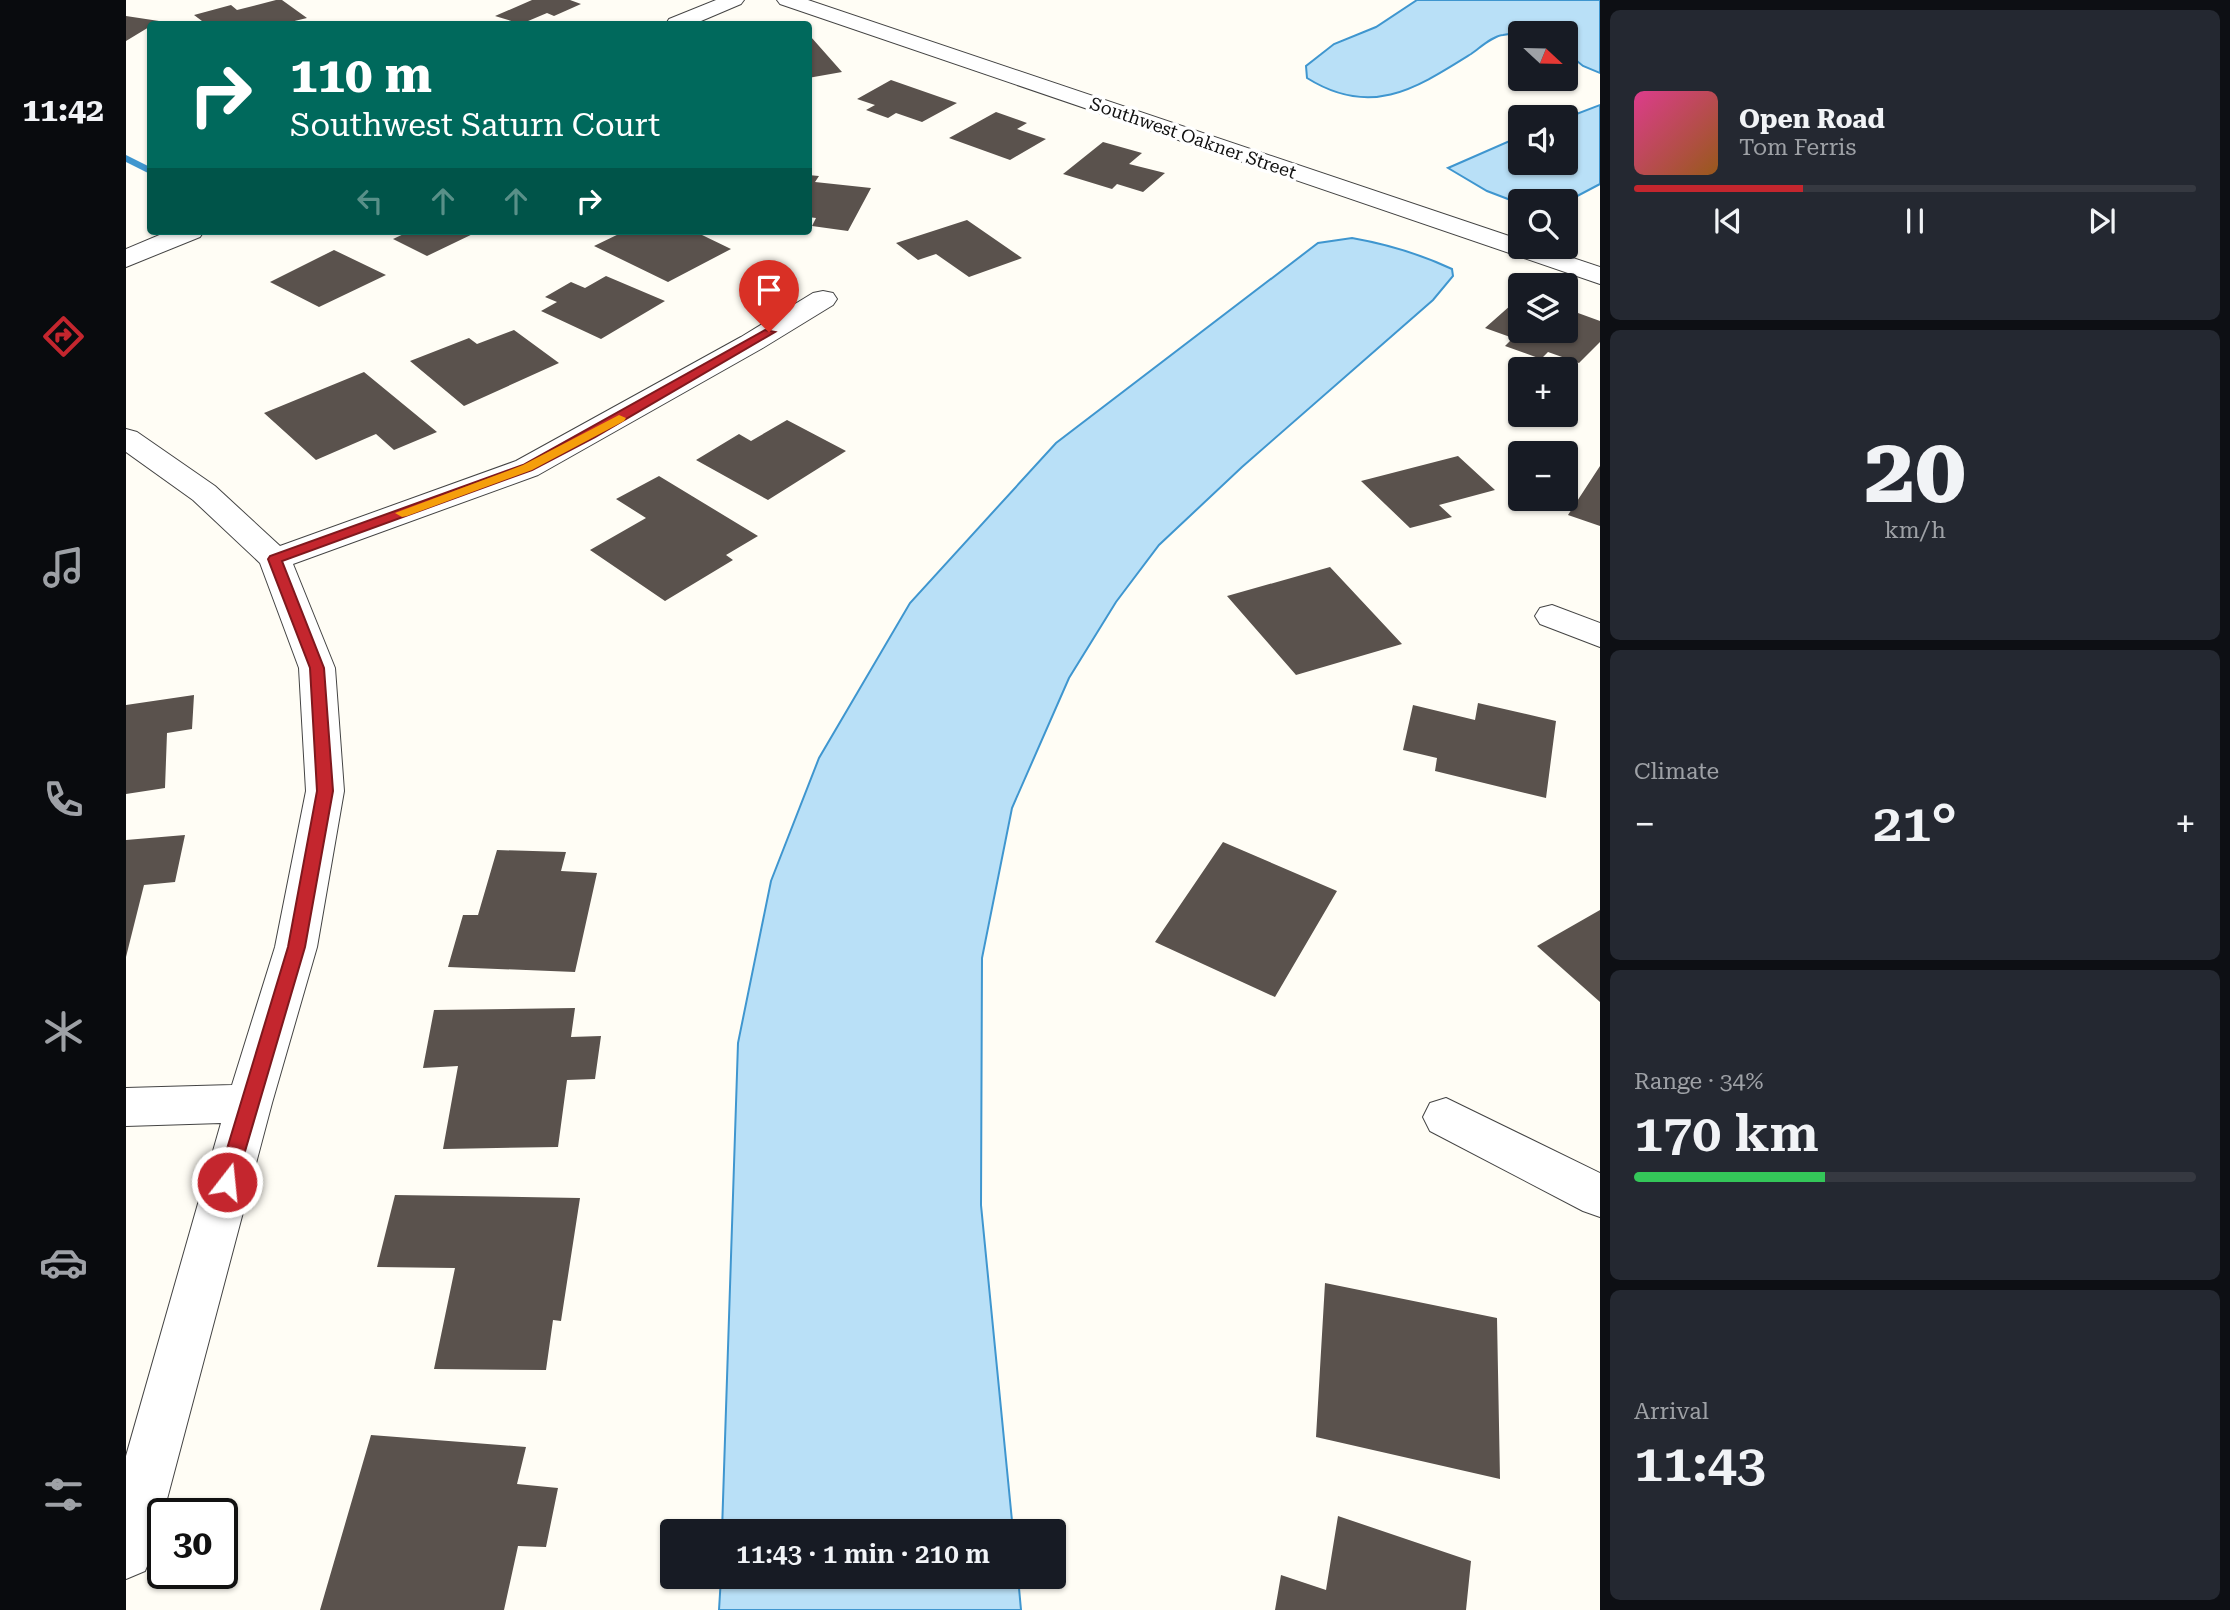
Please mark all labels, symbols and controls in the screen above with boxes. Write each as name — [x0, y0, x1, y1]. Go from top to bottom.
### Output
north arrow — [1508, 21, 1578, 91]
map controls — [1508, 21, 1578, 511]
text: 110 m — [290, 47, 432, 104]
icon: right — [175, 49, 266, 140]
text: 11:42 — [22, 91, 104, 129]
street label: Southwest Oakner Street — [1087, 92, 1299, 183]
text: Open Road — [1739, 104, 1885, 134]
button: sound — [1508, 105, 1578, 175]
text: Southwest Saturn Court — [290, 106, 660, 144]
text: Tom Ferris — [1739, 134, 1856, 161]
icon: left — [351, 182, 389, 220]
icon: ahead — [424, 182, 462, 220]
icon: ahead — [497, 182, 535, 220]
icon: right — [570, 182, 608, 220]
button: search — [1508, 189, 1578, 259]
icon: previous — [1709, 202, 1747, 240]
icon: pause — [1896, 202, 1934, 240]
icon: next — [2083, 202, 2121, 240]
pin — [739, 260, 799, 332]
icon: arrive — [750, 271, 788, 309]
button: layers — [1508, 273, 1578, 343]
icon: directions — [39, 312, 88, 361]
button: + — [1508, 357, 1578, 427]
text: 20 — [1864, 418, 1966, 524]
button: − — [1508, 441, 1578, 511]
text: km/h — [1884, 517, 1946, 544]
icon: music — [39, 543, 88, 592]
text: Climate — [1634, 758, 1719, 785]
icon: phone — [39, 775, 88, 824]
text: 21° — [1873, 793, 1957, 854]
text: − — [1634, 802, 1655, 846]
text: + — [2175, 802, 2196, 846]
icon: climate — [39, 1007, 88, 1056]
text: Range · 34% — [1634, 1068, 1763, 1095]
text: 170 km — [1634, 1103, 1819, 1164]
position arrow — [190, 1145, 264, 1219]
icon: car — [39, 1238, 88, 1287]
text: Arrival — [1634, 1398, 1709, 1425]
text: 11:43 — [1634, 1433, 1766, 1494]
icon: filters — [39, 1470, 88, 1519]
speed limit sign: 30 — [147, 1498, 238, 1589]
text: 11:43 · 1 min · 210 m — [736, 1539, 990, 1569]

